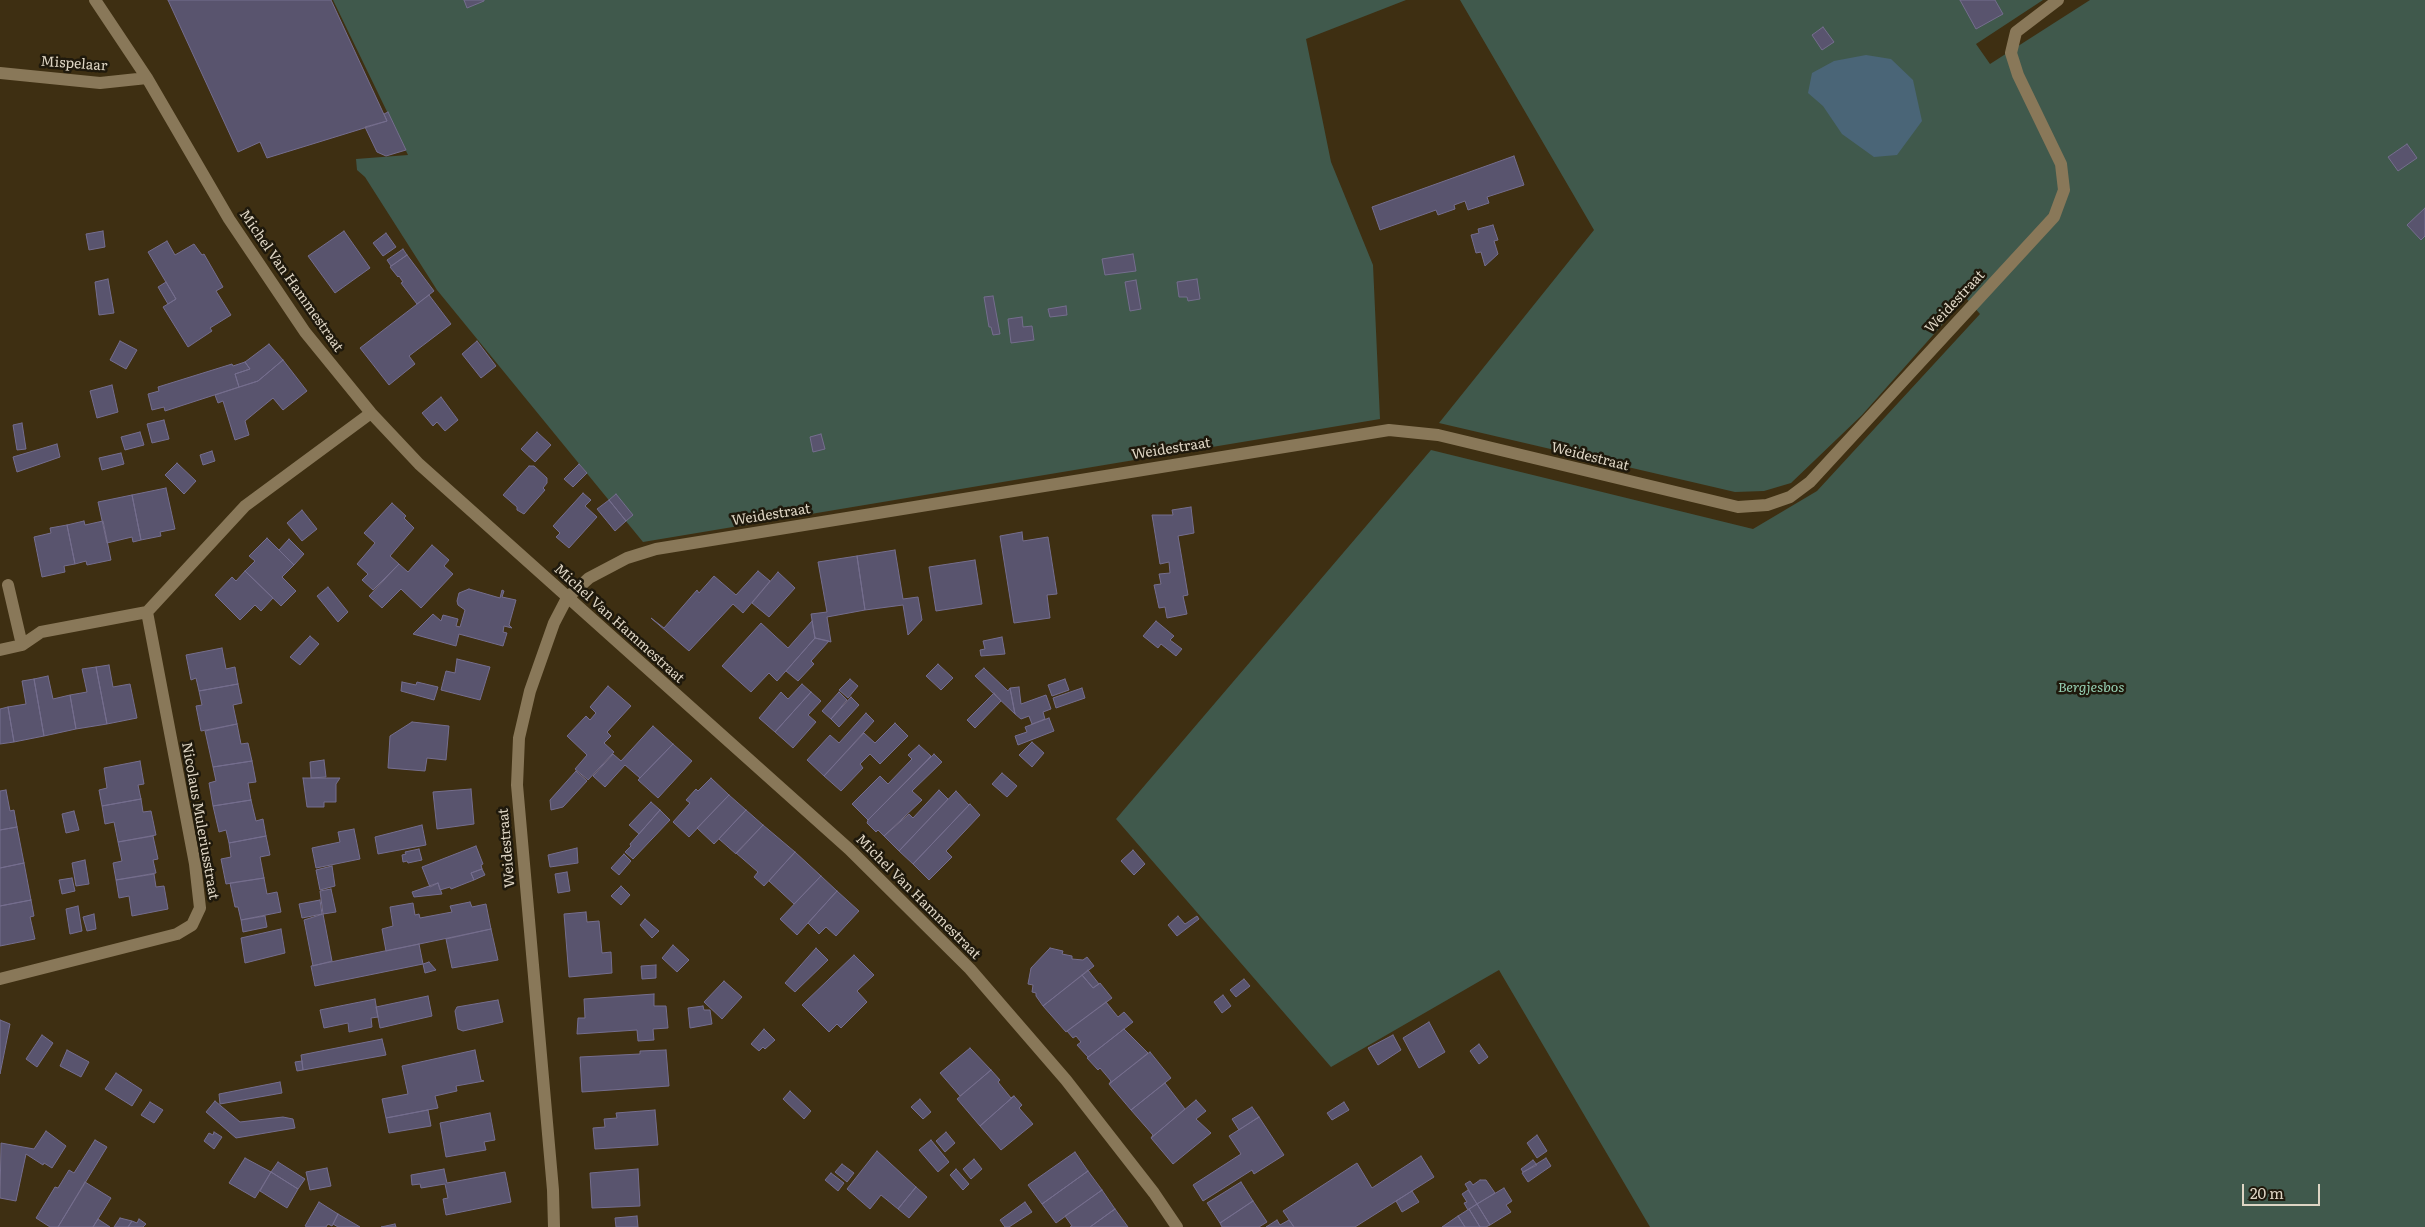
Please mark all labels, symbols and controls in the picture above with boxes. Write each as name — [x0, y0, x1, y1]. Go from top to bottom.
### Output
street label: Mispelaar — [40, 53, 108, 75]
street label: Michel Van Hammestraat — [235, 207, 347, 355]
street label: Weidestraat — [1922, 267, 1988, 337]
street label: Weidestraat — [1130, 434, 1212, 464]
street label: Weidestraat — [1549, 439, 1631, 475]
street label: Weidestraat — [730, 500, 812, 530]
street label: Michel Van Hammestraat — [550, 561, 688, 687]
park label: Bergjesbos — [2058, 680, 2124, 696]
street label: Nicolaus Muleriusstraat — [178, 741, 222, 901]
street label: Weidestraat — [495, 807, 519, 889]
street label: Michel Van Hammestraat — [852, 831, 984, 963]
scale bar — [2245, 1174, 2322, 1206]
text: 20 m — [2250, 1181, 2284, 1204]

